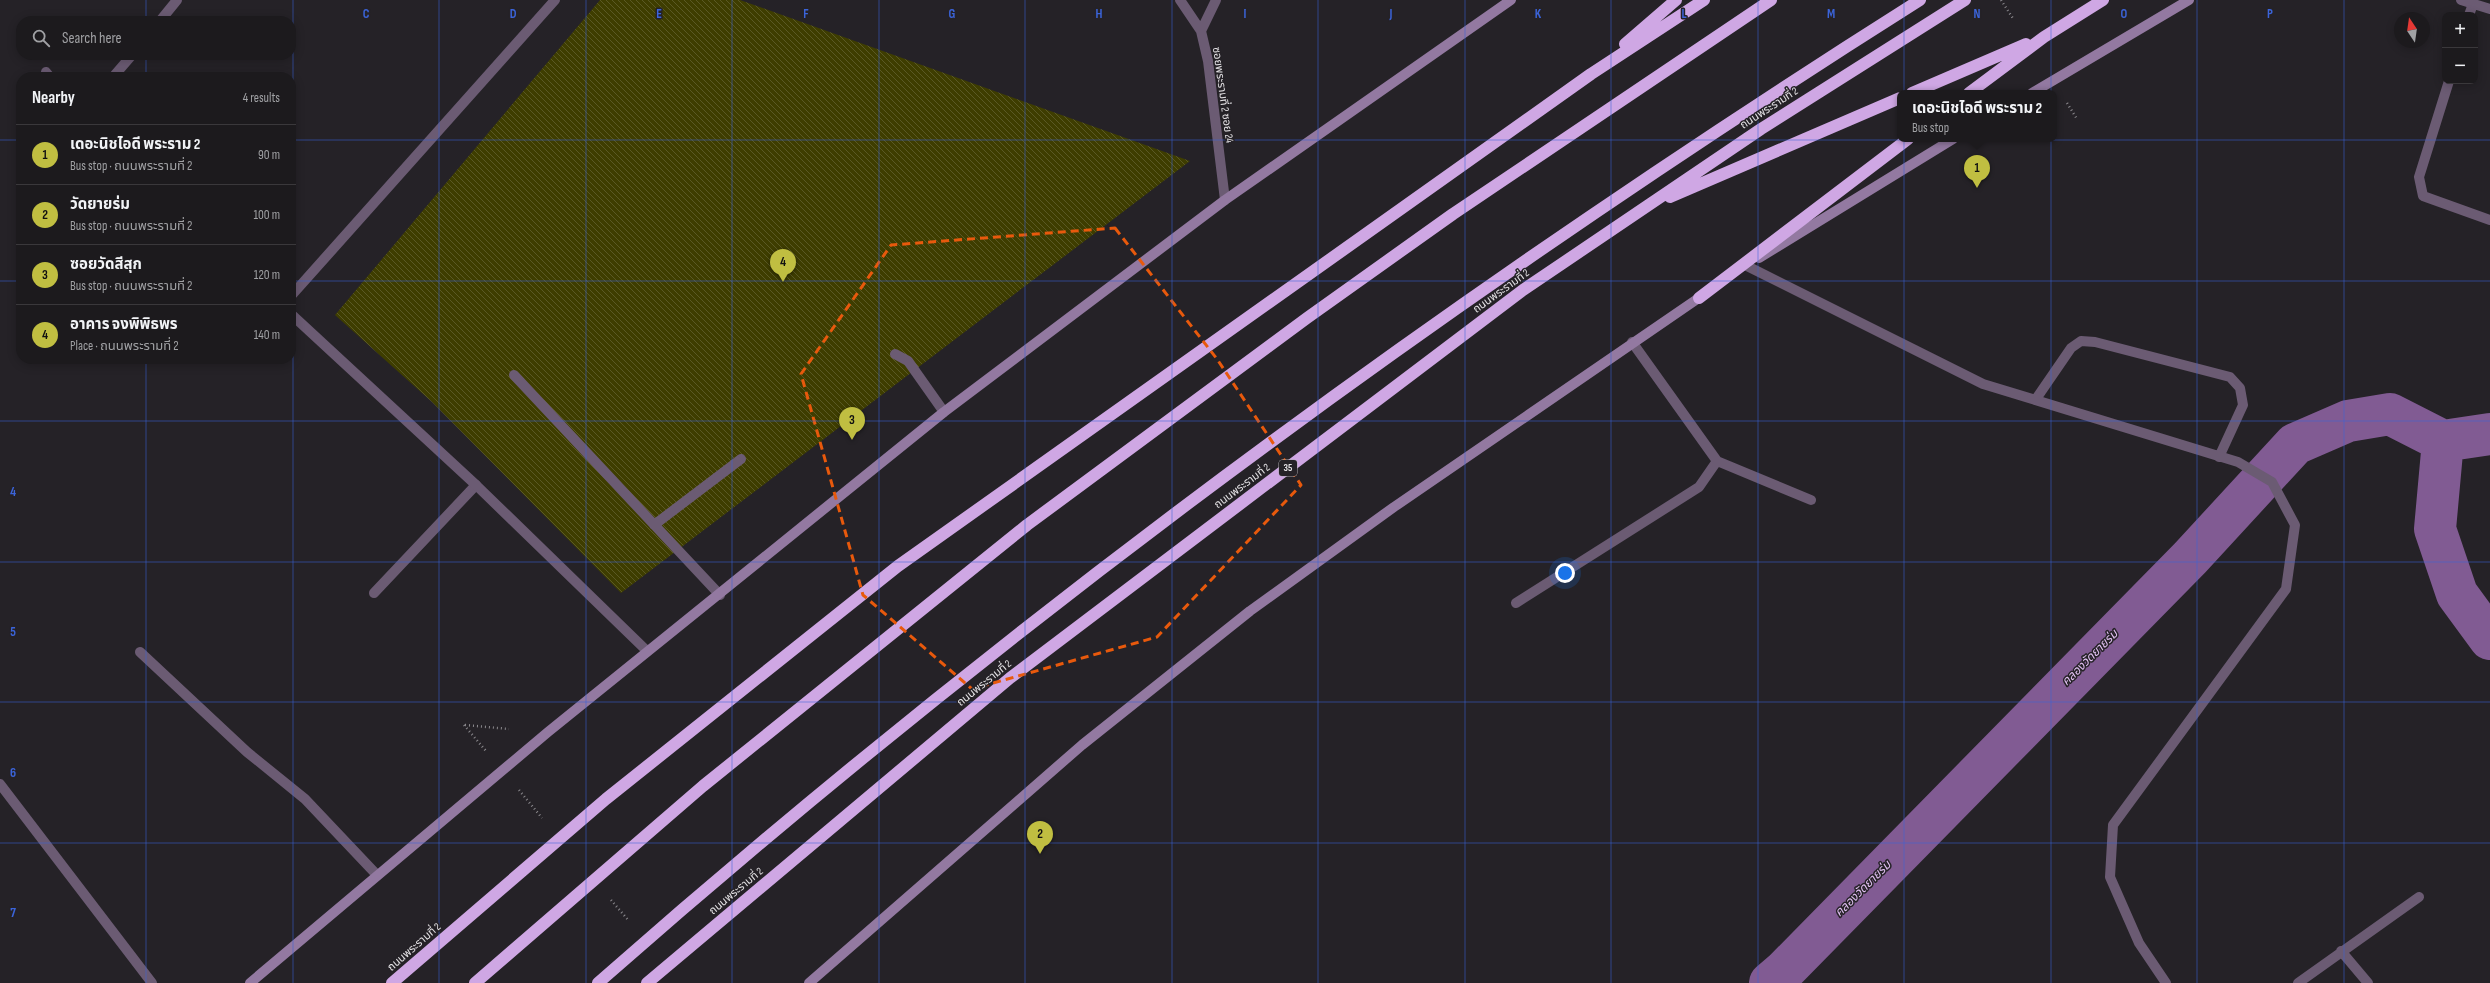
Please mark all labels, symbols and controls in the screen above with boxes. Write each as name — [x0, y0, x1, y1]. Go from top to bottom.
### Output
text: C — [363, 6, 370, 22]
text: D — [510, 6, 517, 22]
text: E — [656, 6, 662, 22]
text: F — [803, 6, 809, 22]
text: G — [949, 6, 956, 22]
text: H — [1096, 6, 1103, 22]
text: I — [1244, 6, 1247, 22]
text: J — [1389, 6, 1393, 22]
text: K — [1535, 6, 1542, 22]
text: L — [1681, 6, 1687, 22]
text: M — [1827, 6, 1835, 22]
text: N — [1974, 6, 1981, 22]
text: O — [2121, 6, 2128, 22]
text: P — [2267, 6, 2273, 22]
north arrow — [2394, 12, 2430, 48]
map controls — [2442, 12, 2478, 84]
button: + — [2442, 12, 2478, 48]
search box — [16, 16, 296, 60]
icon: search — [30, 27, 52, 49]
text: Search here — [62, 29, 122, 48]
street label: ซอยพระรามที่ 2 ซอย 24 — [1210, 46, 1238, 144]
button: − — [2442, 48, 2478, 84]
street label: ถนนพระรามที่ 2 — [1737, 83, 1801, 132]
text: Nearby — [32, 88, 75, 108]
text: 4 results — [243, 90, 280, 106]
popup — [1897, 90, 2057, 142]
text: เดอะนิชไอดี พระราม 2 — [1912, 99, 2042, 118]
text: Bus stop — [1912, 120, 1949, 136]
text: เดอะนิชไอดี พระราม 2 — [70, 135, 200, 154]
text: 1 — [42, 147, 48, 163]
text: 90 m — [258, 147, 280, 163]
pin: 1 — [1964, 155, 1990, 188]
text: Bus stop · ถนนพระรามที่ 2 — [70, 158, 192, 174]
text: วัดยายร่ม — [70, 195, 130, 214]
text: 2 — [42, 207, 48, 223]
text: 100 m — [253, 207, 280, 223]
text: Bus stop · ถนนพระรามที่ 2 — [70, 218, 192, 234]
pin: 4 — [770, 249, 796, 282]
text: ซอยวัดสีสุก — [70, 255, 142, 274]
street label: ถนนพระรามที่ 2 — [1469, 264, 1532, 316]
text: 3 — [42, 267, 48, 283]
text: 120 m — [254, 267, 280, 283]
text: Bus stop · ถนนพระรามที่ 2 — [70, 278, 192, 294]
text: อาคาร จงพิพิธพร — [70, 315, 178, 334]
text: 4 — [42, 327, 48, 343]
text: 140 m — [254, 327, 280, 343]
text: Place · ถนนพระรามที่ 2 — [70, 338, 179, 354]
pin: 3 — [839, 407, 865, 440]
street label: ถนนพระรามที่ 2 — [1210, 459, 1273, 511]
road number: 35 — [1279, 460, 1297, 476]
text: 4 — [10, 484, 16, 500]
your location — [1555, 563, 1575, 583]
text: 5 — [10, 624, 16, 640]
water label: คลองวัดยายร่ม — [2059, 626, 2122, 689]
street label: ถนนพระรามที่ 2 — [953, 655, 1014, 709]
text: 6 — [10, 765, 16, 781]
pin: 2 — [1027, 821, 1053, 854]
water label: คลองวัดยายร่ม — [1832, 857, 1895, 920]
street label: ถนนพระรามที่ 2 — [705, 863, 766, 917]
text: 7 — [10, 905, 16, 921]
street label: ถนนพระรามที่ 2 — [383, 918, 444, 974]

